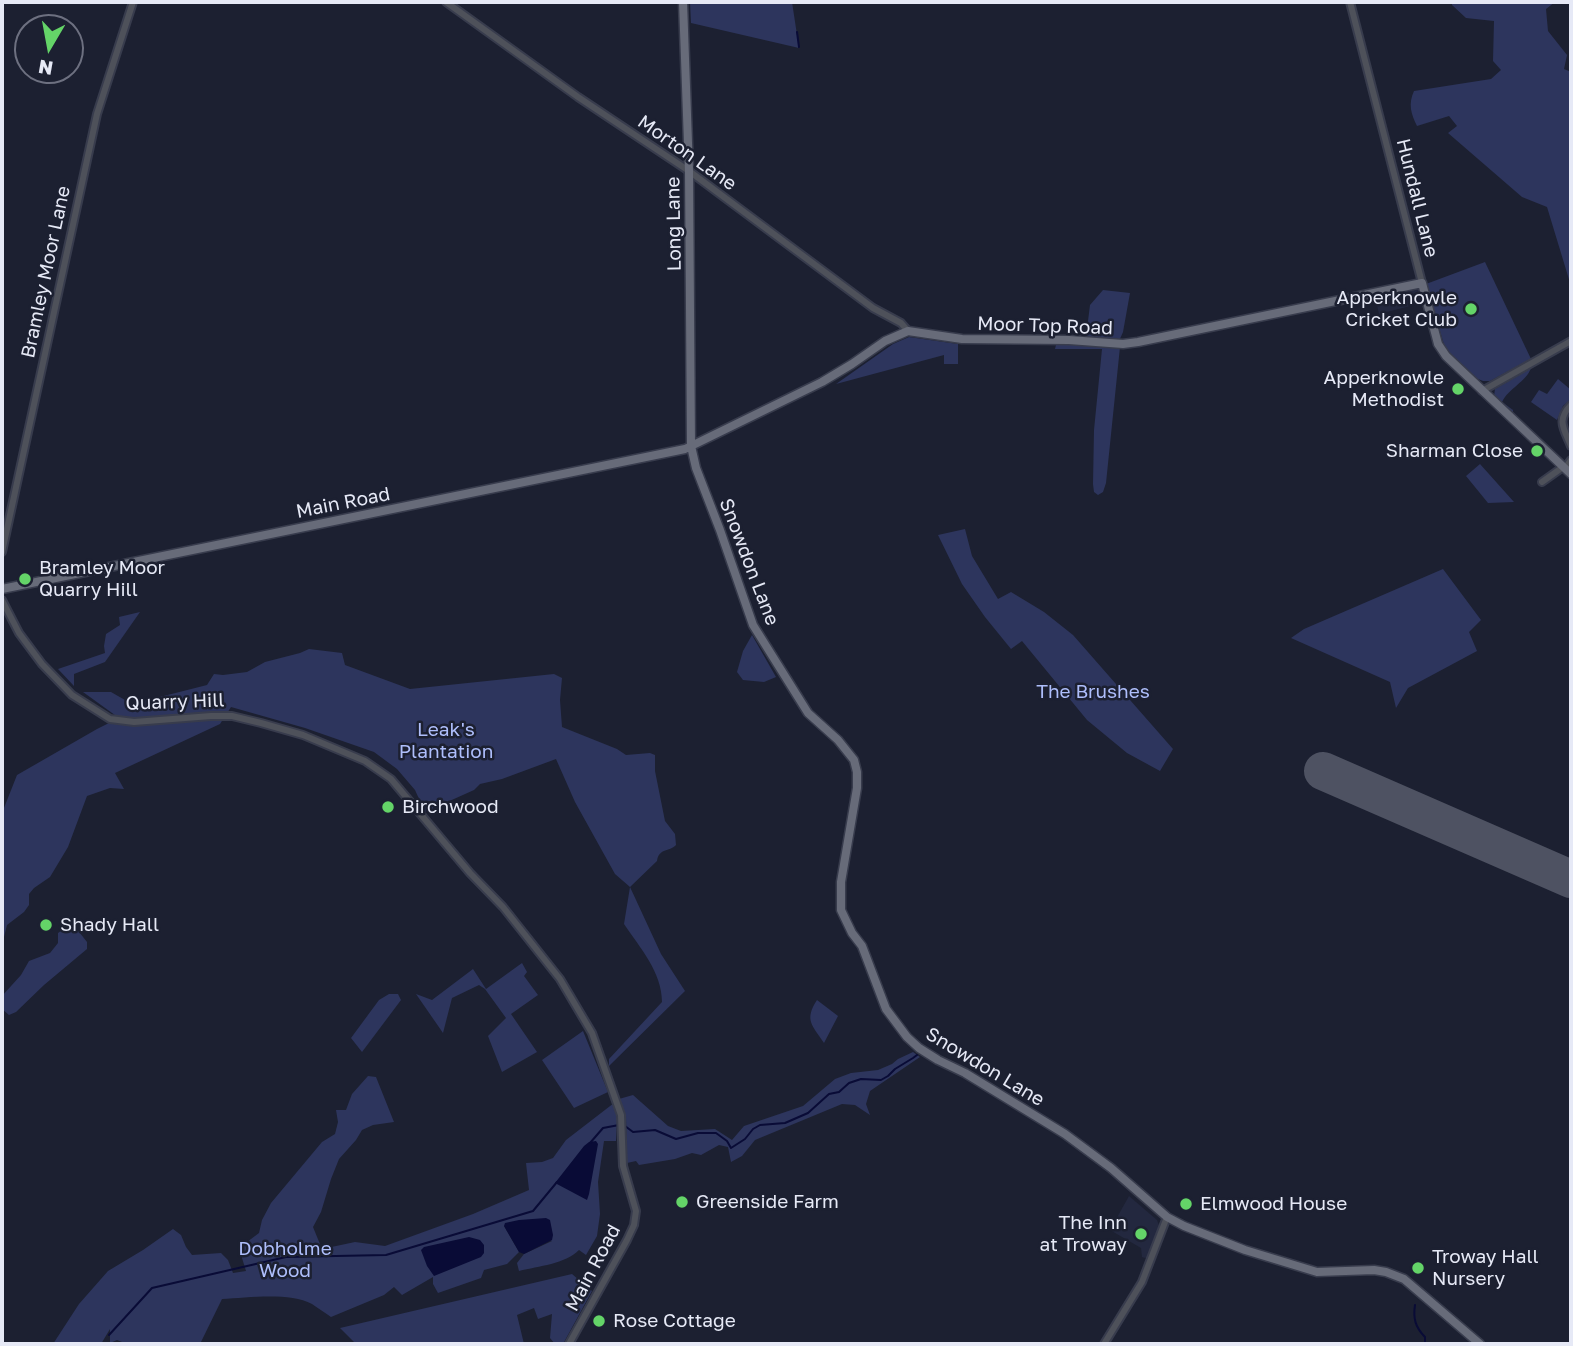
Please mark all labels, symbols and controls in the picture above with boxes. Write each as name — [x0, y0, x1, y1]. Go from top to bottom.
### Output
north arrow — [14, 14, 84, 84]
text: N — [37, 56, 55, 81]
street label: Morton Lane — [633, 111, 741, 195]
street label: Hundall Lane — [1391, 136, 1443, 260]
street label: Long Lane — [662, 176, 686, 272]
street label: Bramley Moor Lane — [17, 184, 75, 360]
place label: Apperknowle Cricket Club — [1337, 287, 1457, 331]
marker: Apperknowle Cricket Club — [1463, 301, 1479, 317]
street label: Moor Top Road — [977, 312, 1113, 340]
place label: Apperknowle Methodist — [1324, 367, 1444, 411]
marker: Apperknowle Methodist — [1450, 381, 1466, 397]
place label: Sharman Close — [1386, 440, 1523, 462]
marker: Sharman Close — [1529, 443, 1545, 459]
street label: Main Road — [294, 483, 392, 523]
street label: Snowdon Lane — [714, 495, 784, 629]
place label: Bramley Moor Quarry Hill — [39, 557, 165, 601]
marker: Bramley Moor Quarry Hill — [17, 571, 33, 587]
park label: The Brushes — [1036, 681, 1150, 703]
street label: Quarry Hill — [125, 689, 225, 715]
park label: Leak's Plantation — [399, 719, 493, 763]
place label: Birchwood — [402, 796, 499, 818]
marker: Birchwood — [380, 799, 396, 815]
place label: Shady Hall — [60, 914, 159, 936]
marker: Shady Hall — [38, 917, 54, 933]
street label: Snowdon Lane — [922, 1023, 1048, 1111]
place label: Greenside Farm — [696, 1191, 839, 1213]
place label: Elmwood House — [1200, 1193, 1347, 1215]
marker: Greenside Farm — [674, 1194, 690, 1210]
marker: Elmwood House — [1178, 1196, 1194, 1212]
place label: The Inn at Troway — [1040, 1212, 1127, 1256]
street label: Main Road — [561, 1221, 625, 1315]
marker: The Inn at Troway — [1133, 1226, 1149, 1242]
park label: Dobholme Wood — [238, 1238, 332, 1282]
place label: Troway Hall Nursery — [1432, 1246, 1539, 1290]
marker: Troway Hall Nursery — [1410, 1260, 1426, 1276]
place label: Rose Cottage — [613, 1310, 736, 1332]
marker: Rose Cottage — [591, 1313, 607, 1329]

